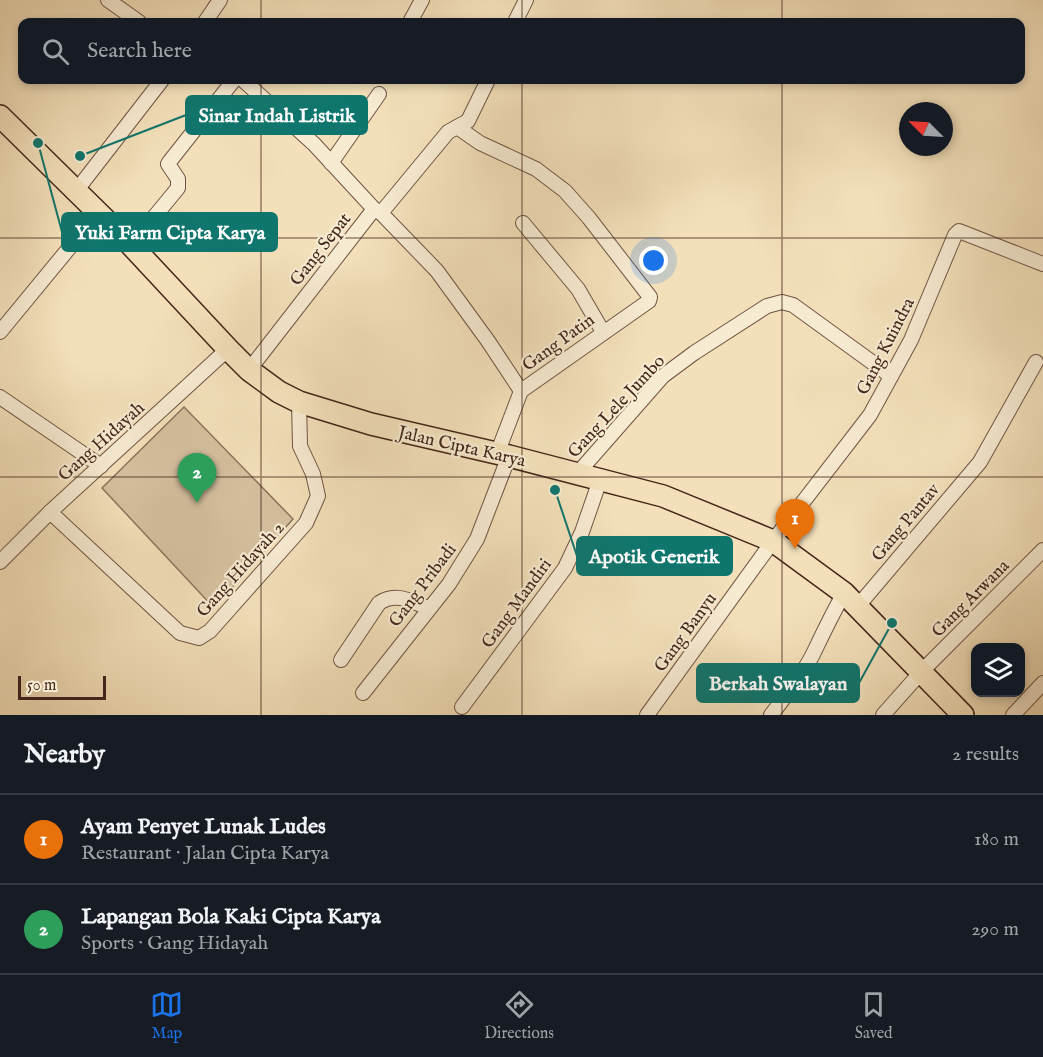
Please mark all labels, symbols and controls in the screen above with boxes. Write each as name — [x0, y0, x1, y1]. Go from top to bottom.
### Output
search box — [18, 18, 1025, 84]
icon: search — [39, 35, 72, 68]
text: Search here — [87, 37, 192, 65]
callout: Sinar Indah Listrik — [186, 96, 367, 134]
north arrow — [899, 102, 953, 156]
text: Sinar Indah Listrik — [198, 104, 357, 129]
street label: Gang Sepat — [285, 209, 357, 291]
callout: Yuki Farm Cipta Karya — [62, 213, 277, 251]
text: Yuki Farm Cipta Karya — [75, 221, 266, 246]
your location — [639, 246, 668, 275]
street label: Gang Kuindra — [852, 294, 921, 399]
street label: Gang Patin — [518, 309, 600, 377]
street label: Gang Lele Jumbo — [563, 350, 671, 463]
street label: Gang Hidayah — [54, 397, 150, 487]
street label: Jalan Cipta Karya — [394, 421, 528, 473]
pin: 2 — [178, 454, 216, 503]
street label: Gang Pantav — [867, 479, 946, 567]
pin: 1 — [776, 500, 814, 549]
street label: Gang Hidayah 2 — [192, 517, 290, 623]
callout: Apotik Generik — [577, 537, 732, 575]
street label: Gang Pribadi — [384, 539, 462, 632]
text: Apotik Generik — [588, 545, 721, 570]
street label: Gang Mandiri — [477, 554, 558, 653]
street label: Gang Arwana — [927, 555, 1015, 643]
street label: Gang Banyu — [650, 589, 723, 677]
map controls — [971, 643, 1025, 697]
button: layers — [971, 643, 1025, 697]
callout: Berkah Swalayan — [697, 664, 859, 702]
text: Berkah Swalayan — [709, 672, 848, 697]
scale bar — [18, 673, 106, 700]
text: 50 m — [27, 676, 56, 696]
text: Nearby — [24, 738, 105, 771]
text: 2 results — [952, 742, 1019, 767]
text: Ayam Penyet Lunak Ludes — [81, 813, 326, 841]
text: 1 — [40, 827, 47, 852]
text: 180 m — [974, 827, 1019, 852]
text: Restaurant · Jalan Cipta Karya — [81, 841, 329, 866]
text: Lapangan Bola Kaki Cipta Karya — [81, 903, 381, 931]
text: 2 — [39, 917, 48, 942]
text: 290 m — [971, 917, 1019, 942]
text: Sports · Gang Hidayah — [81, 931, 268, 956]
tab: Map — [150, 988, 183, 1044]
tab: Directions — [484, 988, 554, 1044]
tab: Saved — [855, 988, 893, 1044]

